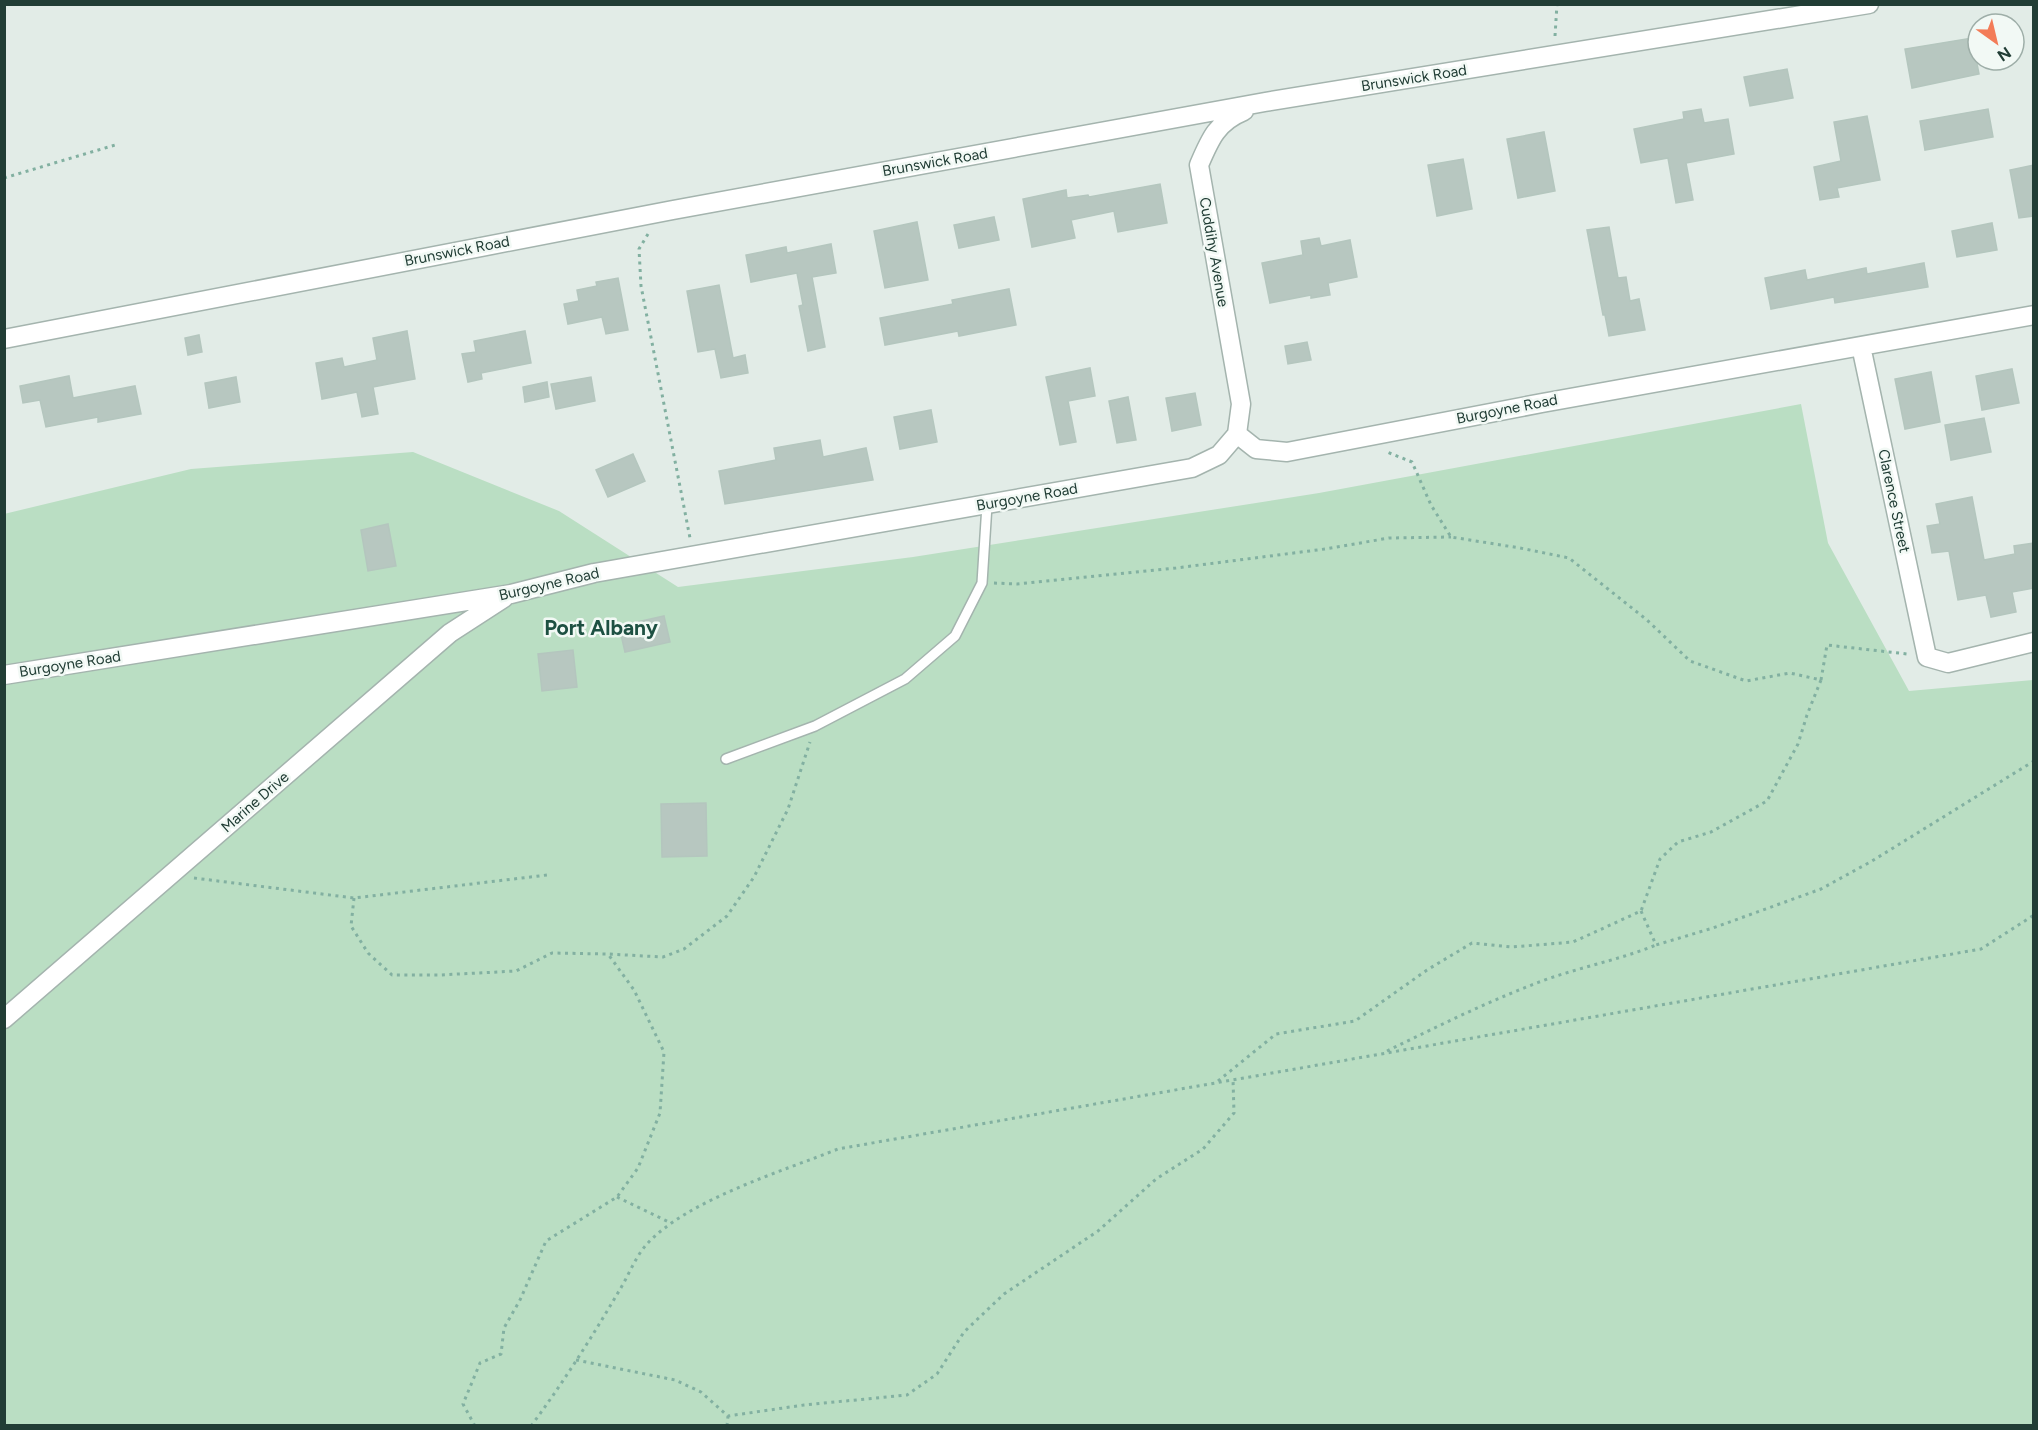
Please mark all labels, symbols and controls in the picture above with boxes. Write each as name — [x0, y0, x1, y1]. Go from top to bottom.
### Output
north arrow — [1966, 12, 2026, 72]
text: N — [1994, 43, 2015, 65]
street label: Brunswick Road — [1360, 61, 1468, 95]
street label: Brunswick Road — [881, 144, 989, 180]
street label: Cuddihy Avenue — [1196, 196, 1232, 308]
street label: Brunswick Road — [403, 232, 511, 270]
street label: Burgoyne Road — [1455, 390, 1559, 428]
street label: Clarence Street — [1874, 448, 1914, 555]
street label: Burgoyne Road — [975, 479, 1079, 515]
street label: Burgoyne Road — [497, 564, 601, 604]
district label: Port Albany — [544, 615, 659, 640]
street label: Burgoyne Road — [18, 647, 122, 681]
street label: Marine Drive — [217, 768, 293, 836]

